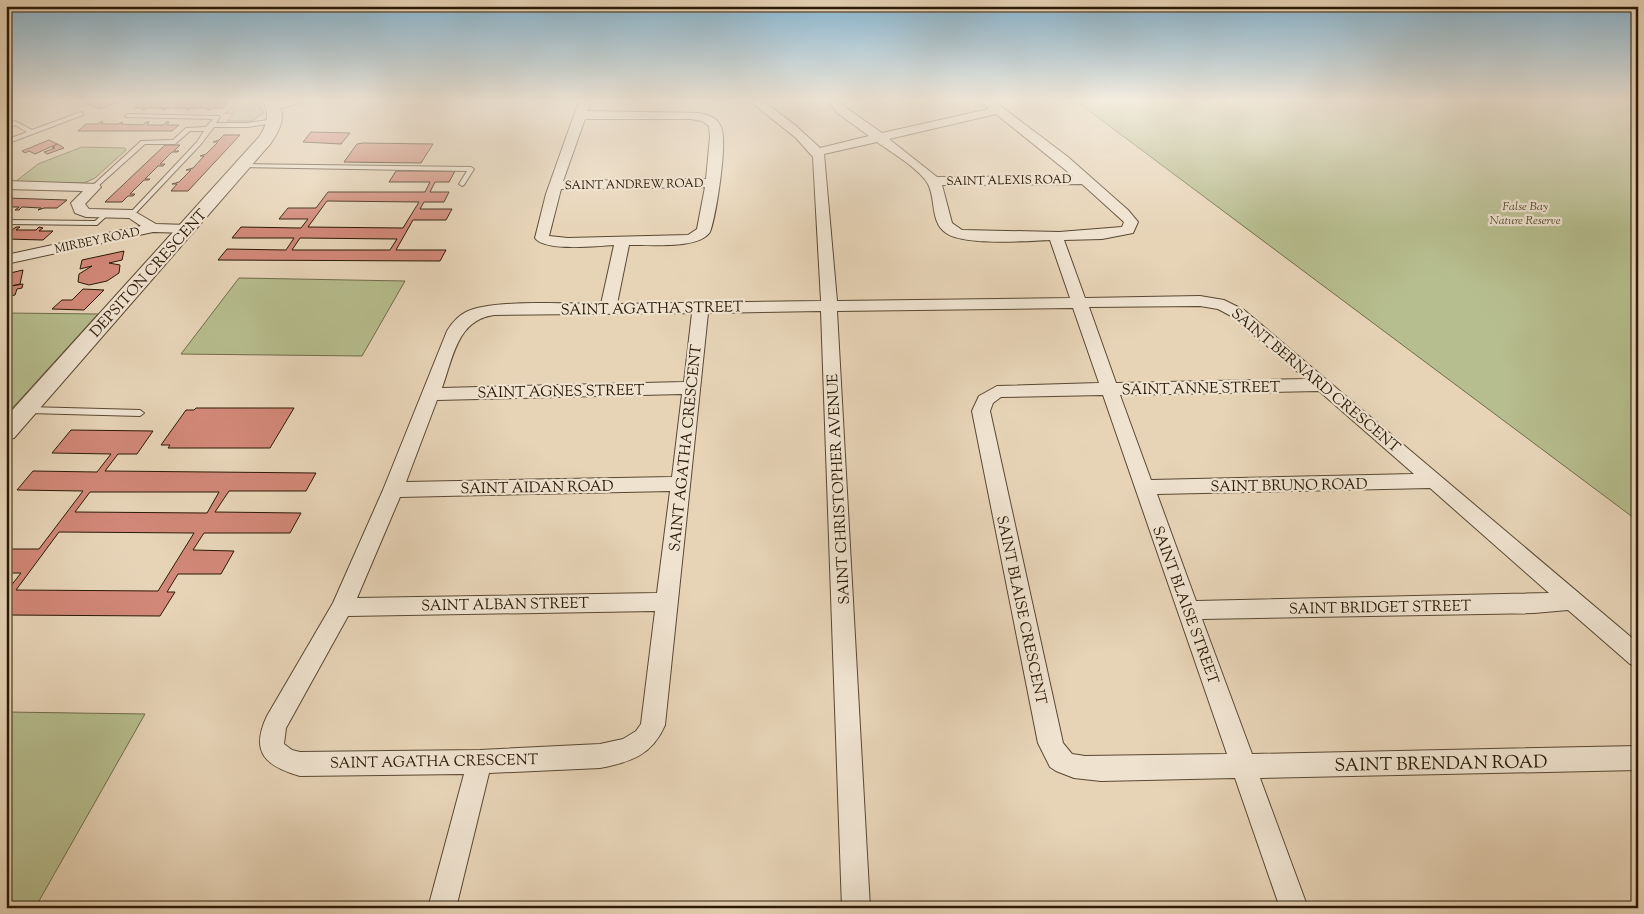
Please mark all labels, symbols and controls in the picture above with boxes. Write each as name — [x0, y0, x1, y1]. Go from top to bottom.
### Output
street label: SAINT ALEXIS ROAD — [946, 171, 1072, 191]
street label: SAINT ANDREW ROAD — [564, 175, 704, 195]
park label: False Bay Nature Reserve — [1489, 198, 1561, 230]
street label: DEPSITON CRESCENT — [86, 205, 213, 343]
street label: MIRBEY ROAD — [53, 223, 141, 259]
street label: SAINT AGATHA STREET — [561, 297, 744, 322]
street label: SAINT BERNARD CRESCENT — [1226, 304, 1404, 459]
street label: SAINT AGATHA CRESCENT — [665, 343, 708, 553]
street label: SAINT CHRISTOPHER AVENUE — [823, 373, 856, 605]
street label: SAINT ANNE STREET — [1122, 378, 1281, 401]
street label: SAINT AGNES STREET — [477, 381, 645, 404]
street label: SAINT BRUNO ROAD — [1210, 475, 1368, 498]
street label: SAINT AIDAN ROAD — [460, 477, 614, 500]
street label: SAINT BLAISE CRESCENT — [990, 514, 1051, 707]
street label: SAINT BLAISE STREET — [1146, 523, 1223, 688]
street label: SAINT ALBAN STREET — [421, 594, 590, 617]
street label: SAINT BRIDGET STREET — [1289, 596, 1472, 621]
street label: SAINT AGATHA CRESCENT — [330, 750, 539, 775]
street label: SAINT BRENDAN ROAD — [1334, 750, 1548, 780]

